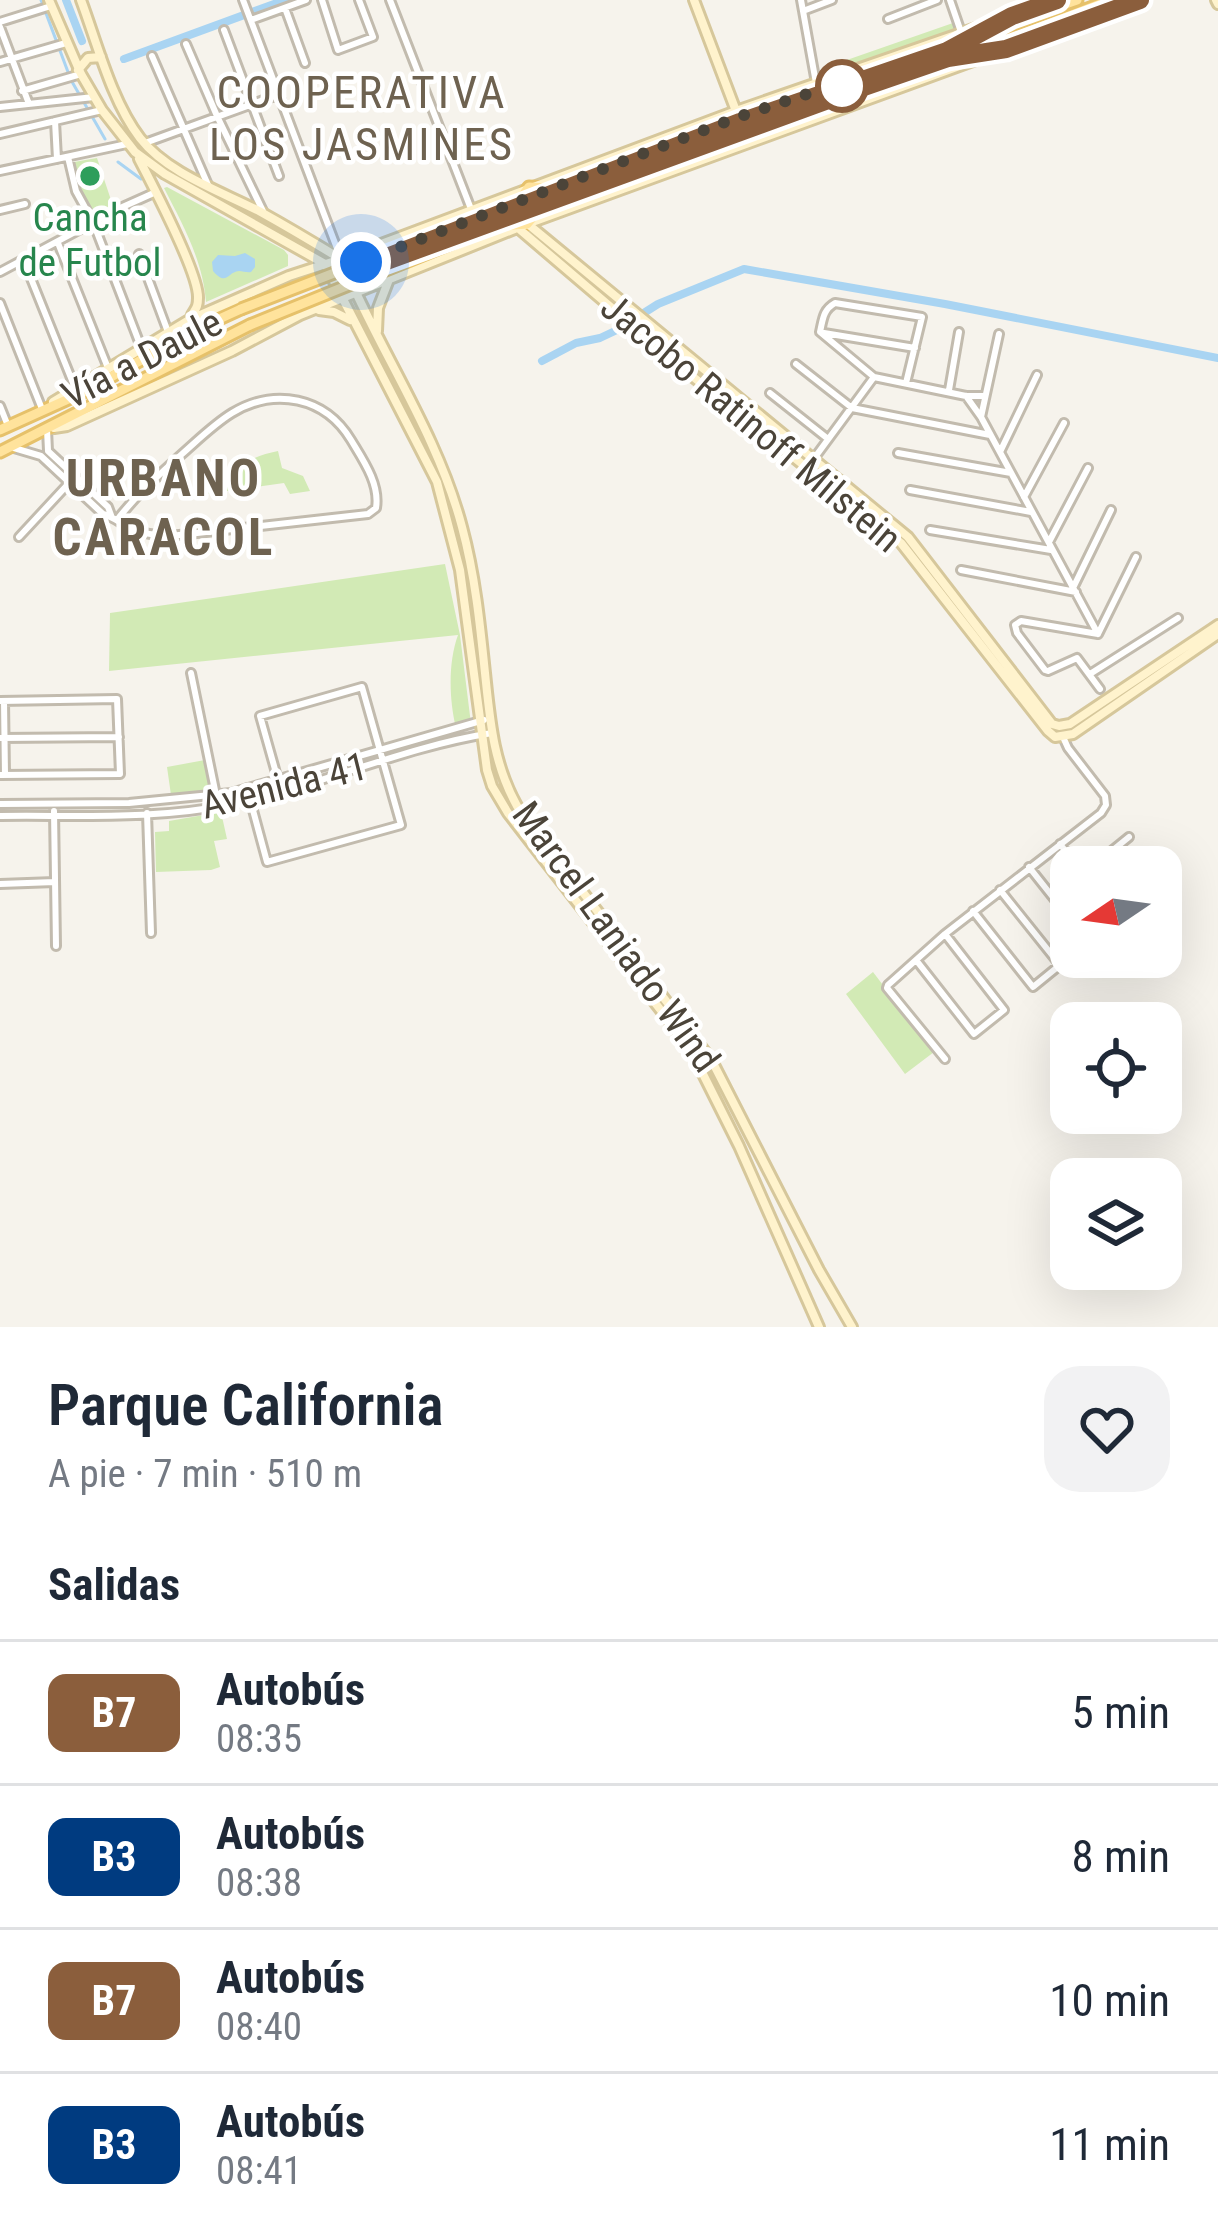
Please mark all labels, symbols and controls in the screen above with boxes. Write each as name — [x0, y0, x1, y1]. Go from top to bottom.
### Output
unlabelled marker — [817, 61, 867, 111]
district label: COOPERATIVA LOS JASMINES — [209, 66, 515, 171]
marker: Cancha de Futbol — [77, 163, 103, 189]
place label: Cancha de Futbol — [18, 195, 162, 286]
your location — [331, 232, 391, 292]
street label: Jacobo Ratinoff Milstein — [592, 284, 910, 562]
street label: Vía a Daule — [54, 299, 230, 419]
district label: URBANO CARACOL — [53, 449, 275, 567]
street label: Avenida 41 — [196, 743, 372, 829]
street label: Marcel Laniado Wind — [503, 793, 729, 1081]
north arrow — [1050, 846, 1182, 978]
map controls — [1050, 846, 1182, 1290]
button: locate — [1050, 1002, 1182, 1134]
button: layers — [1050, 1158, 1182, 1290]
button: heart — [1044, 1366, 1170, 1492]
text: Parque California — [48, 1372, 443, 1439]
text: A pie · 7 min · 510 m — [48, 1451, 362, 1497]
text: Salidas — [48, 1558, 180, 1611]
text: Autobús — [216, 1663, 365, 1716]
text: 5 min — [1071, 1686, 1170, 1739]
text: B7 — [92, 1688, 136, 1737]
text: 08:35 — [216, 1716, 302, 1762]
text: Autobús — [216, 1807, 365, 1860]
text: 8 min — [1071, 1830, 1170, 1883]
text: B3 — [92, 1832, 136, 1881]
text: 08:38 — [216, 1860, 302, 1906]
text: Autobús — [216, 1951, 365, 2004]
text: 10 min — [1049, 1974, 1170, 2027]
text: B7 — [92, 1976, 136, 2025]
text: 08:40 — [216, 2004, 302, 2050]
text: Autobús — [216, 2095, 365, 2148]
text: 11 min — [1049, 2118, 1170, 2171]
text: B3 — [92, 2120, 136, 2169]
text: 08:41 — [216, 2148, 302, 2194]

